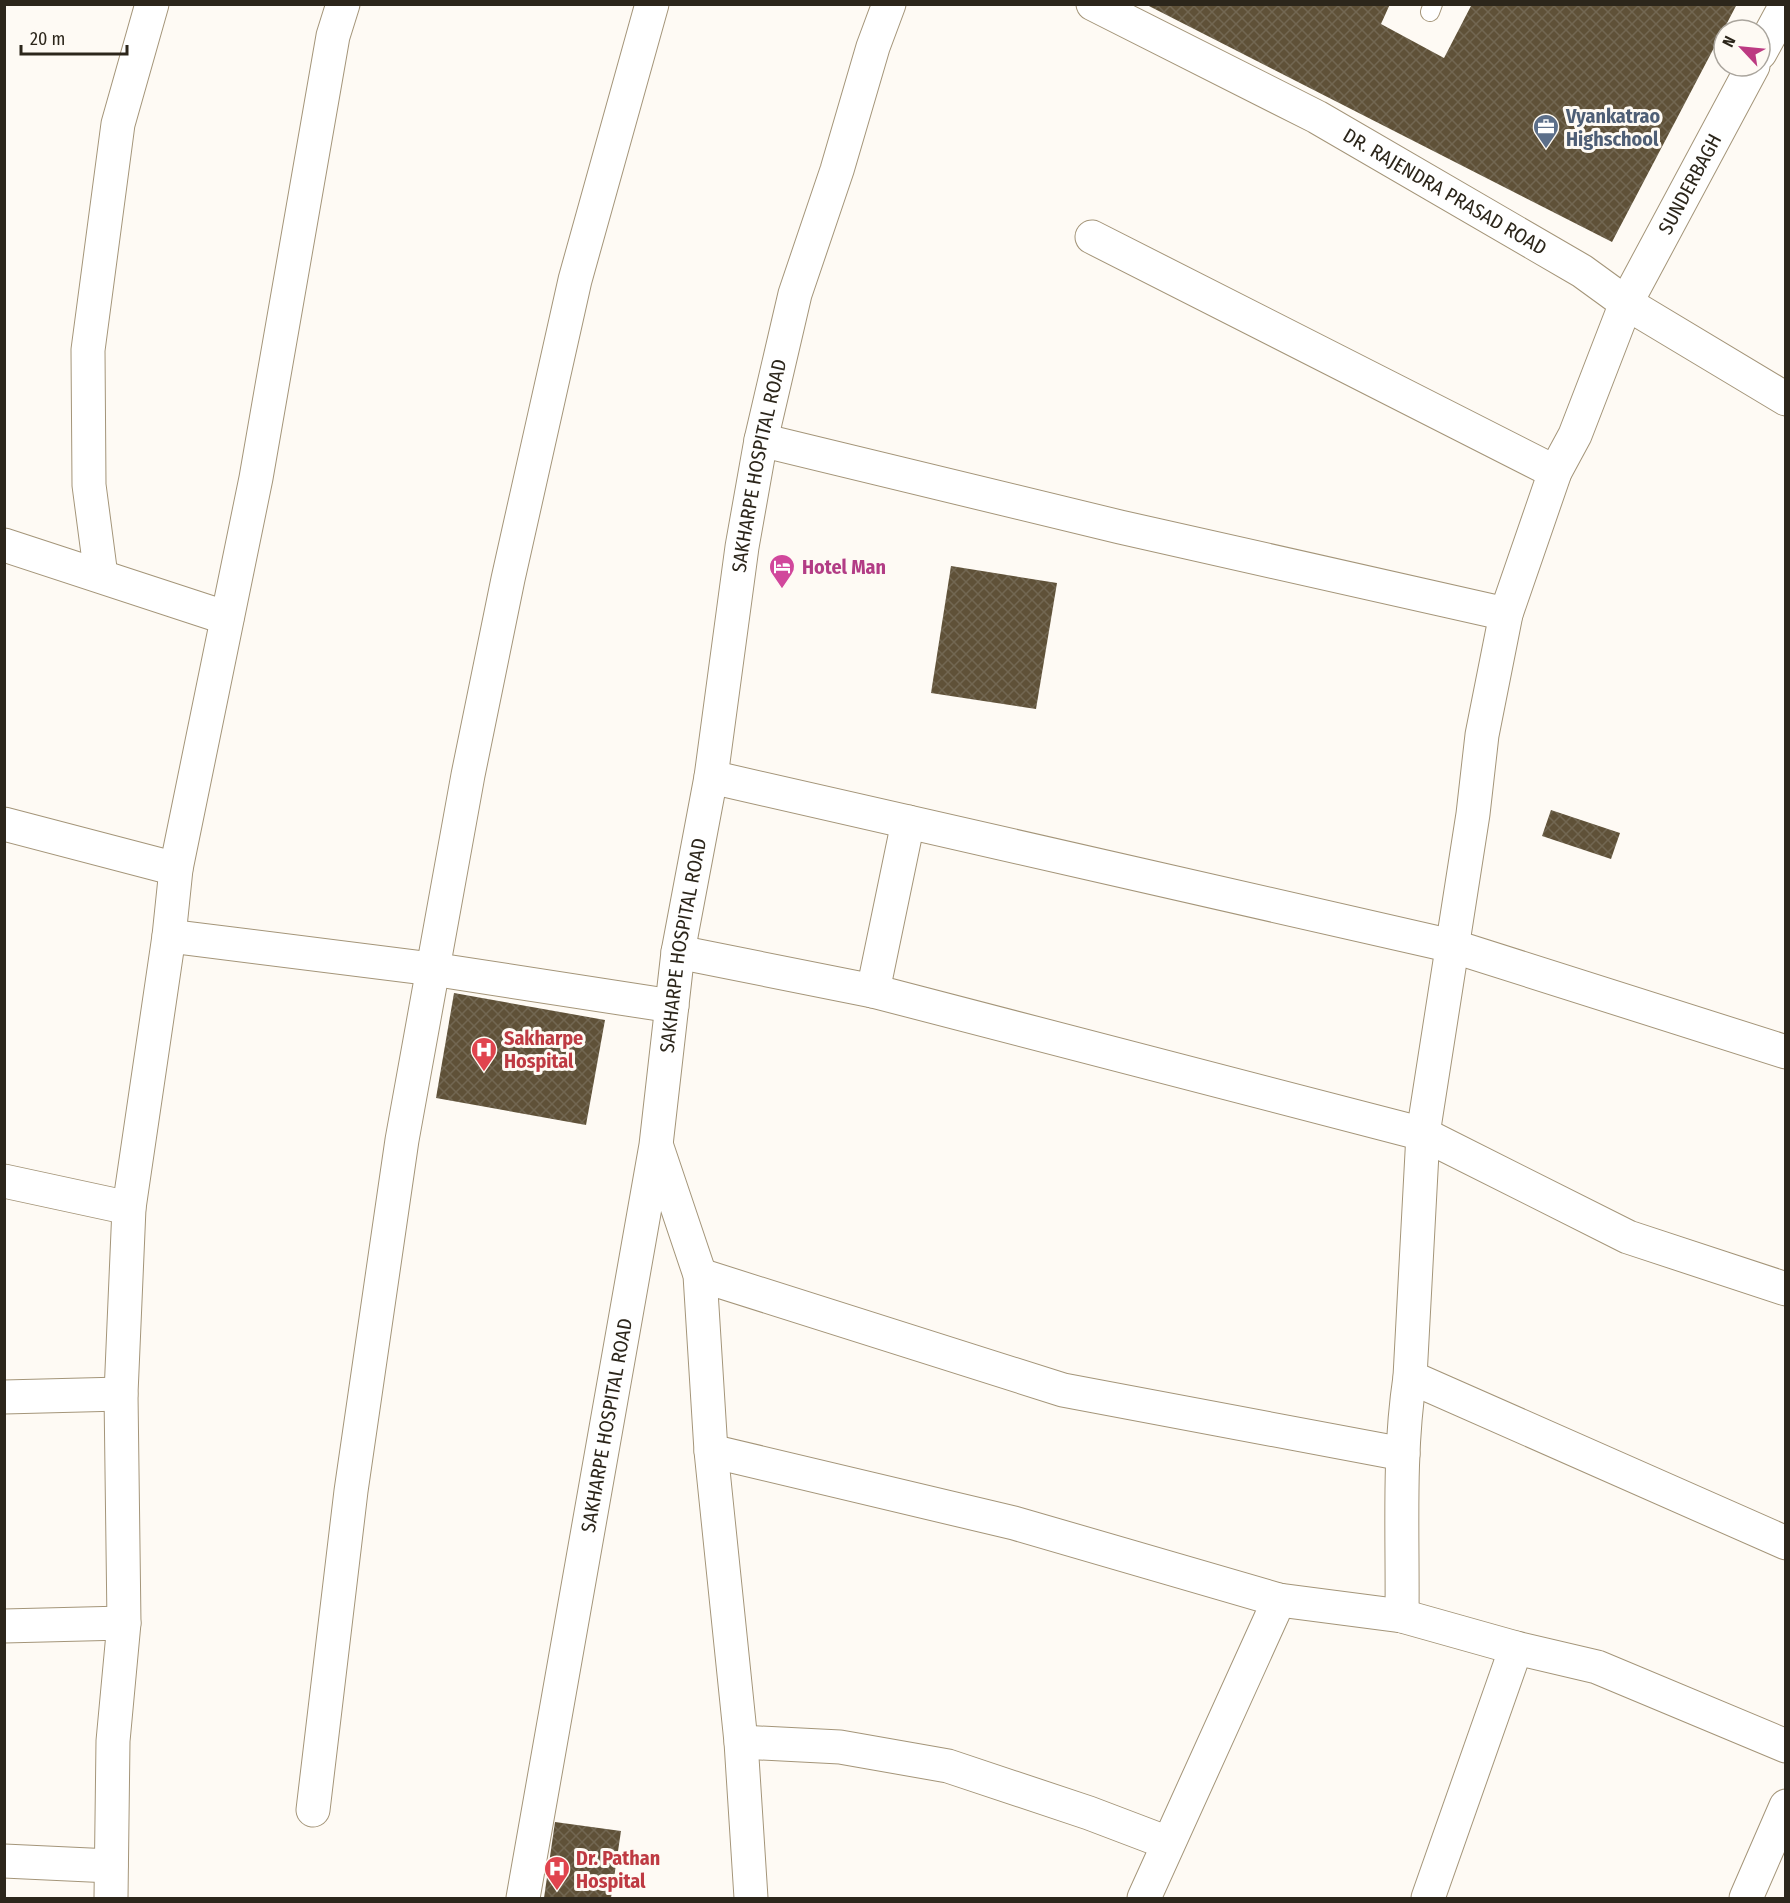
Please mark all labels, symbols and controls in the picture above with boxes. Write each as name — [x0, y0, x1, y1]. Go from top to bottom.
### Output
scale bar — [21, 18, 128, 56]
north arrow — [1712, 18, 1772, 78]
text: 20 m — [30, 28, 65, 50]
text: N — [1718, 33, 1740, 50]
place label: Vyankatrao Highschool — [1565, 104, 1660, 151]
office icon: Vyankatrao Highschool — [1531, 112, 1561, 150]
street label: DR. RAJENDRA PRASAD ROAD — [1339, 123, 1551, 260]
street label: SUNDERBAGH — [1653, 130, 1726, 238]
street label: SAKHARPE HOSPITAL ROAD — [727, 357, 791, 574]
hotel icon: Hotel Man — [767, 552, 797, 590]
place label: Hotel Man — [802, 555, 886, 579]
street label: SAKHARPE HOSPITAL ROAD — [655, 836, 711, 1054]
place label: Sakharpe Hospital — [504, 1026, 583, 1073]
hospital icon: Sakharpe Hospital — [469, 1035, 499, 1073]
street label: SAKHARPE HOSPITAL ROAD — [576, 1316, 637, 1534]
place label: Dr. Pathan Hospital — [576, 1846, 660, 1893]
hospital icon: Dr. Pathan Hospital — [542, 1854, 572, 1892]

